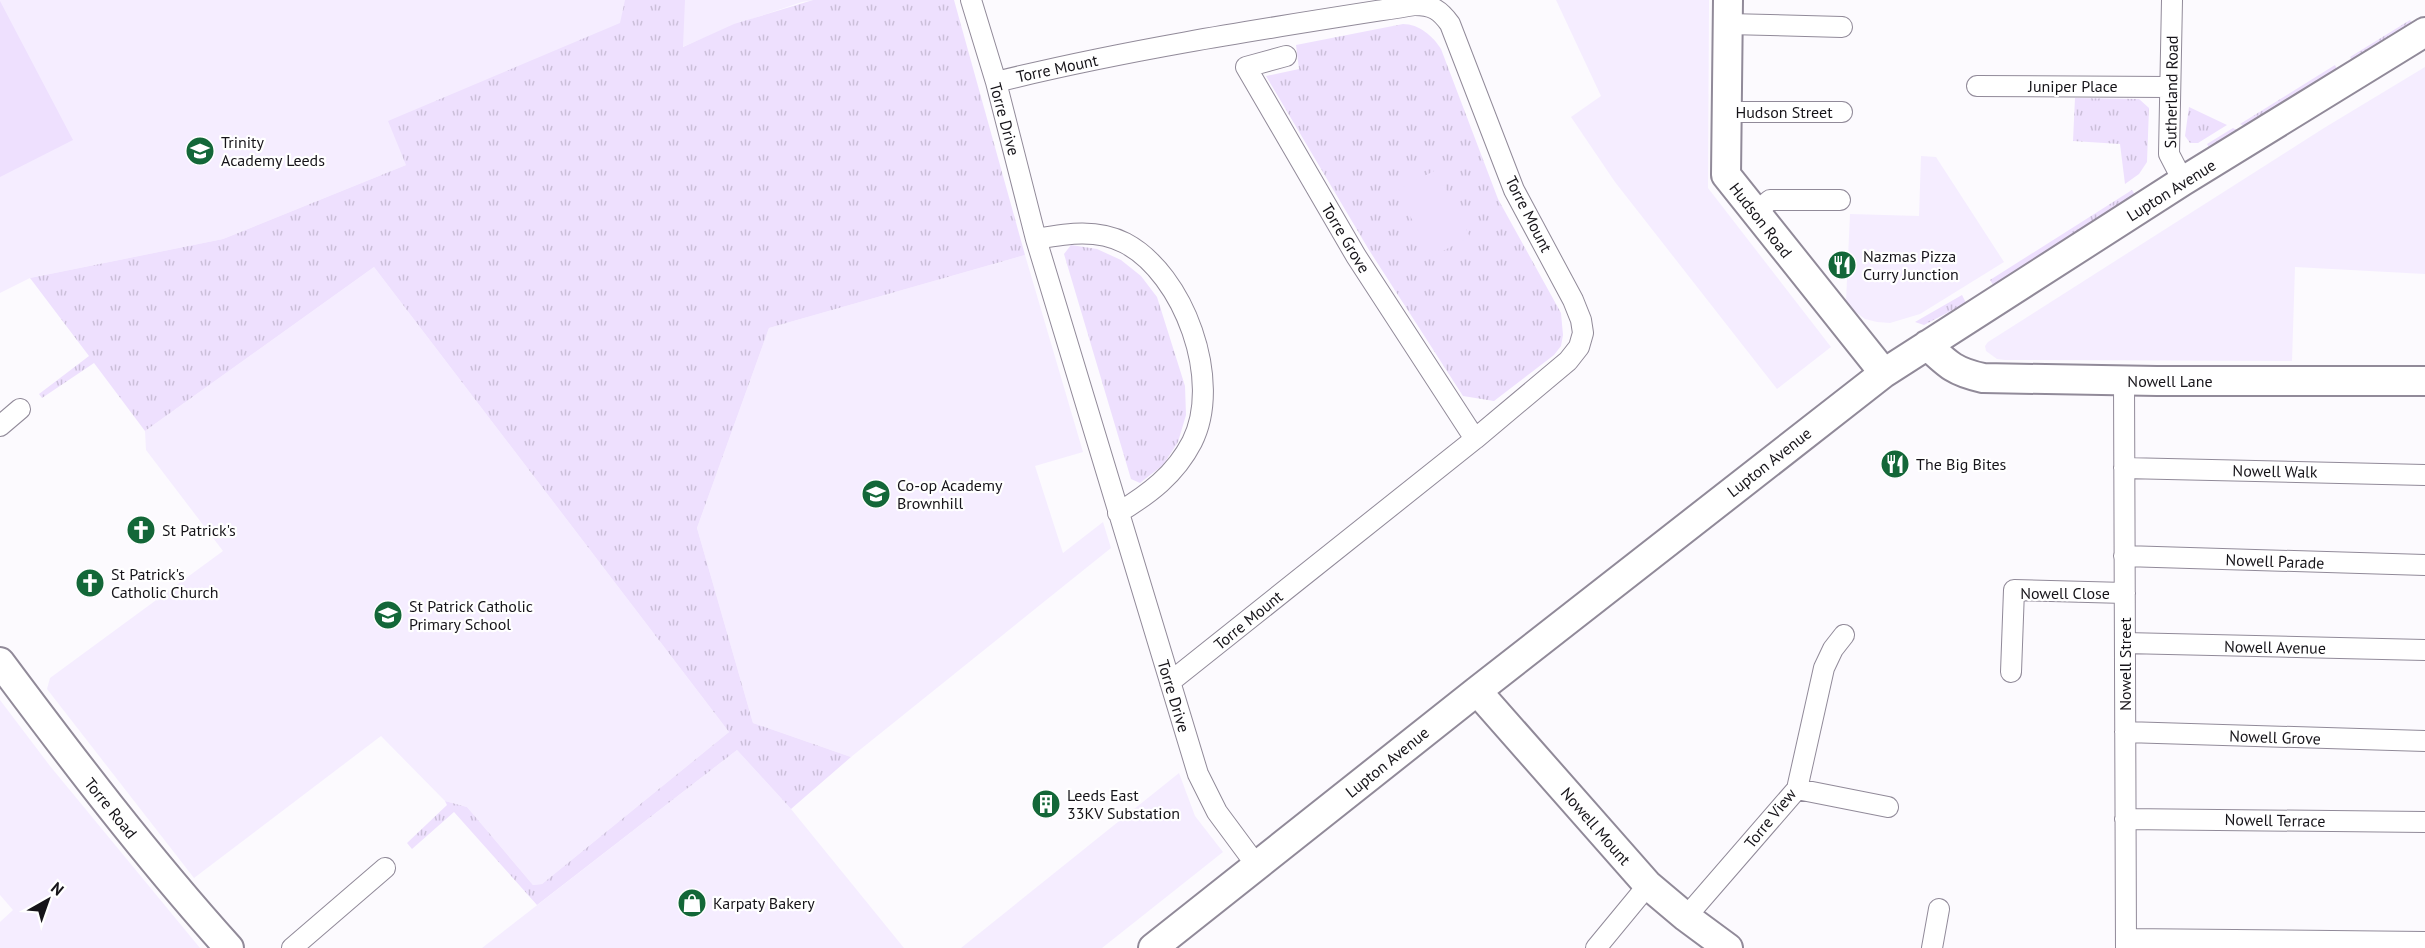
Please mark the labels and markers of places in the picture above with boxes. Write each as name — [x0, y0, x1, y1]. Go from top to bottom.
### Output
place label: Trinity Academy Leeds — [221, 132, 325, 170]
school or university icon: Trinity Academy Leeds — [184, 135, 216, 167]
place label: Nazmas Pizza Curry Junction — [1863, 246, 1959, 284]
restaurant icon: Nazmas Pizza Curry Junction — [1826, 249, 1858, 281]
restaurant icon: The Big Bites — [1879, 448, 1911, 480]
place label: The Big Bites — [1916, 454, 2007, 474]
place label: Co-op Academy Brownhill — [897, 475, 1003, 513]
school or university icon: Co-op Academy Brownhill — [860, 478, 892, 510]
church icon: St Patrick's — [125, 514, 157, 546]
place label: St Patrick's — [162, 520, 236, 540]
place label: St Patrick's Catholic Church — [111, 564, 219, 602]
church icon: St Patrick's Catholic Church — [74, 567, 106, 599]
place label: St Patrick Catholic Primary School — [409, 596, 533, 634]
school or university icon: St Patrick Catholic Primary School — [372, 599, 404, 631]
place label: Leeds East 33KV Substation — [1067, 785, 1180, 823]
building icon: Leeds East 33KV Substation — [1030, 788, 1062, 820]
shop icon: Karpaty Bakery — [676, 887, 708, 919]
place label: Karpaty Bakery — [713, 893, 815, 913]

